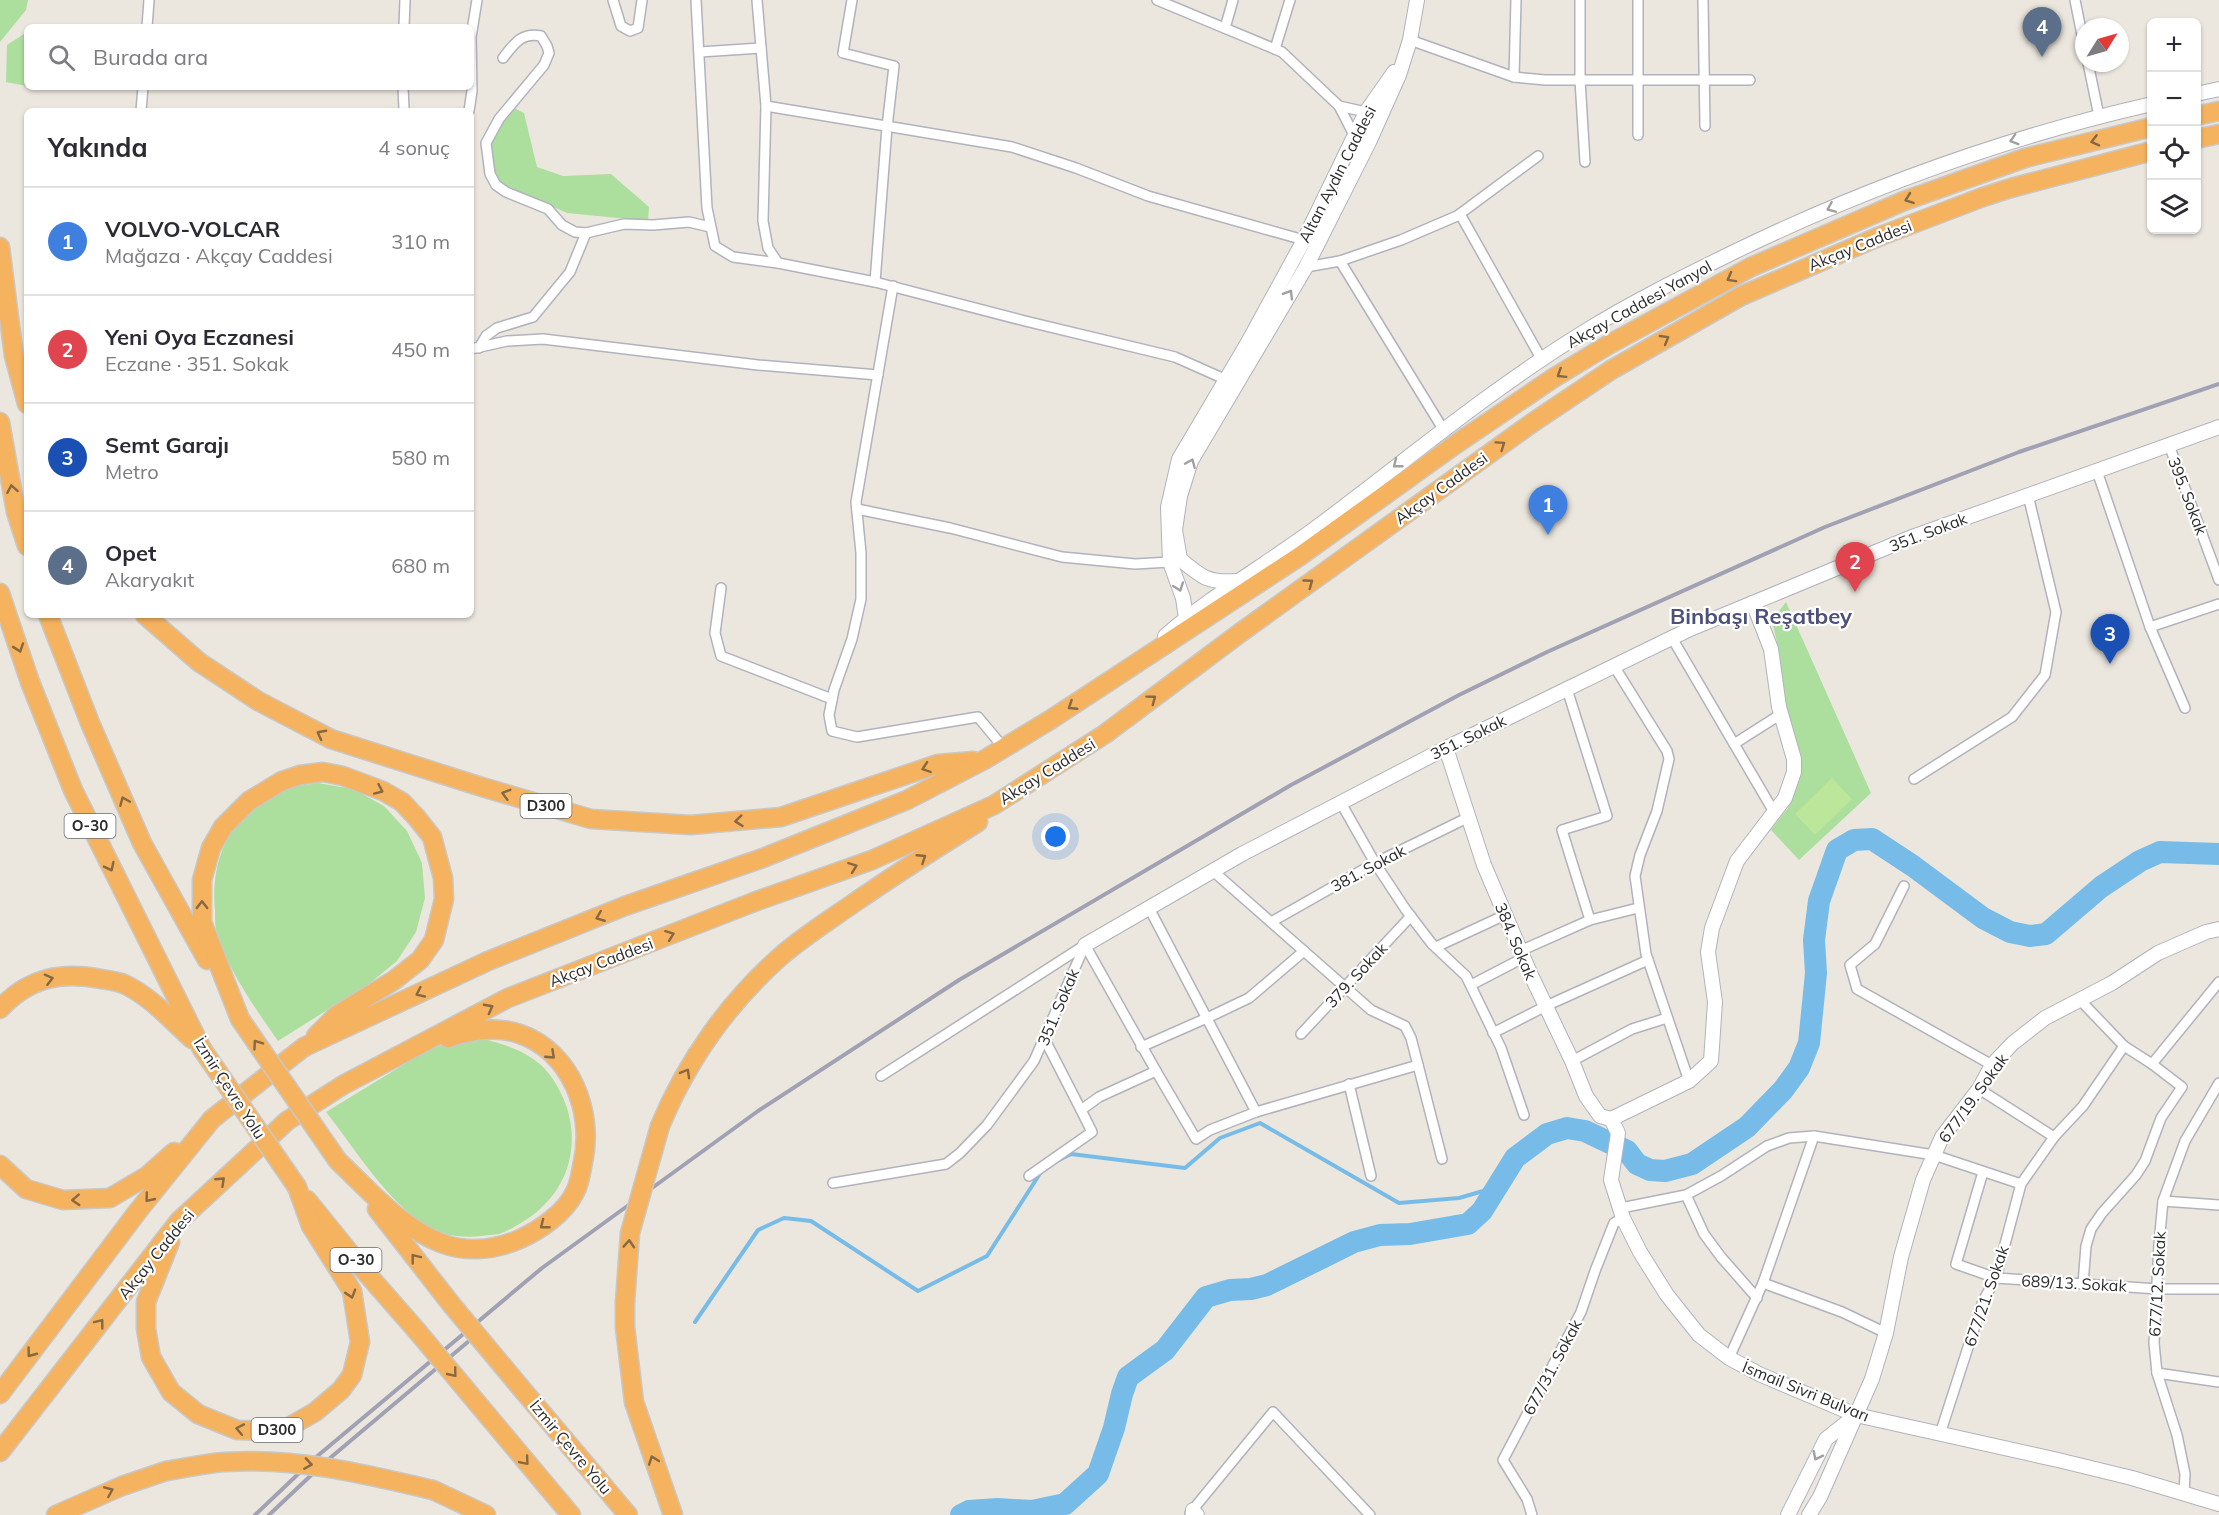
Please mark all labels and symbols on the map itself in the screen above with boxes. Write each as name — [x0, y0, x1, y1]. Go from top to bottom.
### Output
pin: 4 — [2022, 8, 2062, 57]
north arrow — [2075, 18, 2129, 72]
street label: Altan Aydın Caddesi — [1294, 102, 1380, 246]
one-way arrow — [2009, 133, 2020, 146]
one-way arrow — [2090, 133, 2100, 146]
one-way arrow — [1904, 192, 1915, 205]
one-way arrow — [1826, 200, 1837, 212]
street label: Akçay Caddesi — [1805, 215, 1915, 275]
street label: Akçay Caddesi Yanyol — [1563, 256, 1715, 352]
one-way arrow — [1727, 271, 1737, 282]
one-way arrow — [1281, 290, 1293, 300]
one-way arrow — [1659, 335, 1669, 346]
one-way arrow — [1557, 367, 1567, 379]
one-way arrow — [1495, 441, 1506, 452]
street label: Akçay Caddesi — [1391, 448, 1491, 528]
street label: 395. Sokak — [2164, 454, 2212, 538]
one-way arrow — [1392, 457, 1403, 468]
one-way arrow — [1184, 459, 1196, 470]
one-way arrow — [6, 485, 19, 495]
pin: 1 — [1528, 486, 1568, 535]
street label: 351. Sokak — [1886, 508, 1970, 556]
pin: 2 — [1836, 542, 1874, 592]
one-way arrow — [1302, 579, 1313, 590]
one-way arrow — [1172, 581, 1184, 592]
district label: Binbaşı Reşatbey — [1670, 602, 1852, 630]
pin: 3 — [2090, 614, 2130, 664]
one-way arrow — [11, 642, 24, 653]
one-way arrow — [1145, 695, 1156, 706]
one-way arrow — [1068, 699, 1079, 710]
street label: 351. Sokak — [1427, 710, 1510, 764]
one-way arrow — [317, 730, 327, 741]
street label: Akçay Caddesi — [995, 733, 1099, 809]
one-way arrow — [921, 760, 932, 773]
one-way arrow — [372, 782, 383, 794]
one-way arrow — [501, 789, 512, 801]
road number: D300 — [520, 794, 572, 818]
one-way arrow — [119, 796, 131, 807]
road number: O-30 — [64, 814, 116, 838]
one-way arrow — [735, 814, 744, 827]
your location — [1041, 822, 1070, 851]
street label: 381. Sokak — [1327, 840, 1409, 896]
one-way arrow — [915, 855, 926, 866]
one-way arrow — [103, 860, 115, 871]
one-way arrow — [847, 862, 858, 874]
street label: 384. Sokak — [1491, 899, 1541, 983]
one-way arrow — [196, 900, 208, 909]
one-way arrow — [595, 910, 606, 922]
one-way arrow — [664, 930, 675, 942]
street label: Akçay Caddesi — [546, 933, 656, 991]
street label: 379. Sokak — [1321, 938, 1392, 1012]
street label: 351. Sokak — [1033, 965, 1083, 1049]
one-way arrow — [44, 974, 54, 987]
one-way arrow — [416, 985, 427, 997]
one-way arrow — [483, 1004, 494, 1015]
street label: İzmir Çevre Yolu — [190, 1033, 270, 1143]
one-way arrow — [253, 1040, 264, 1051]
one-way arrow — [544, 1047, 555, 1058]
street label: 677/19. Sokak — [1934, 1049, 2013, 1147]
one-way arrow — [679, 1069, 690, 1079]
one-way arrow — [215, 1177, 225, 1188]
one-way arrow — [145, 1191, 156, 1202]
one-way arrow — [71, 1193, 80, 1206]
street label: Akçay Caddesi — [114, 1205, 198, 1303]
one-way arrow — [539, 1217, 550, 1228]
street label: 677/12. Sokak — [2144, 1230, 2170, 1337]
one-way arrow — [622, 1239, 635, 1249]
street label: 677/21. Sokak — [1959, 1242, 2013, 1349]
road number: O-30 — [330, 1248, 382, 1272]
one-way arrow — [411, 1253, 422, 1264]
street label: 689/13. Sokak — [2021, 1270, 2128, 1296]
one-way arrow — [344, 1289, 356, 1299]
street label: 677/31. Sokak — [1518, 1315, 1586, 1418]
one-way arrow — [93, 1319, 104, 1330]
one-way arrow — [27, 1346, 38, 1357]
street label: İsmail Sivri Bulvarı — [1740, 1356, 1872, 1426]
one-way arrow — [445, 1366, 456, 1377]
street label: İzmir Çevre Yolu — [526, 1396, 616, 1498]
road number: D300 — [252, 1418, 302, 1442]
one-way arrow — [235, 1423, 245, 1436]
one-way arrow — [1813, 1450, 1824, 1461]
one-way arrow — [518, 1454, 529, 1465]
one-way arrow — [647, 1455, 660, 1466]
one-way arrow — [303, 1458, 313, 1470]
one-way arrow — [103, 1486, 114, 1498]

